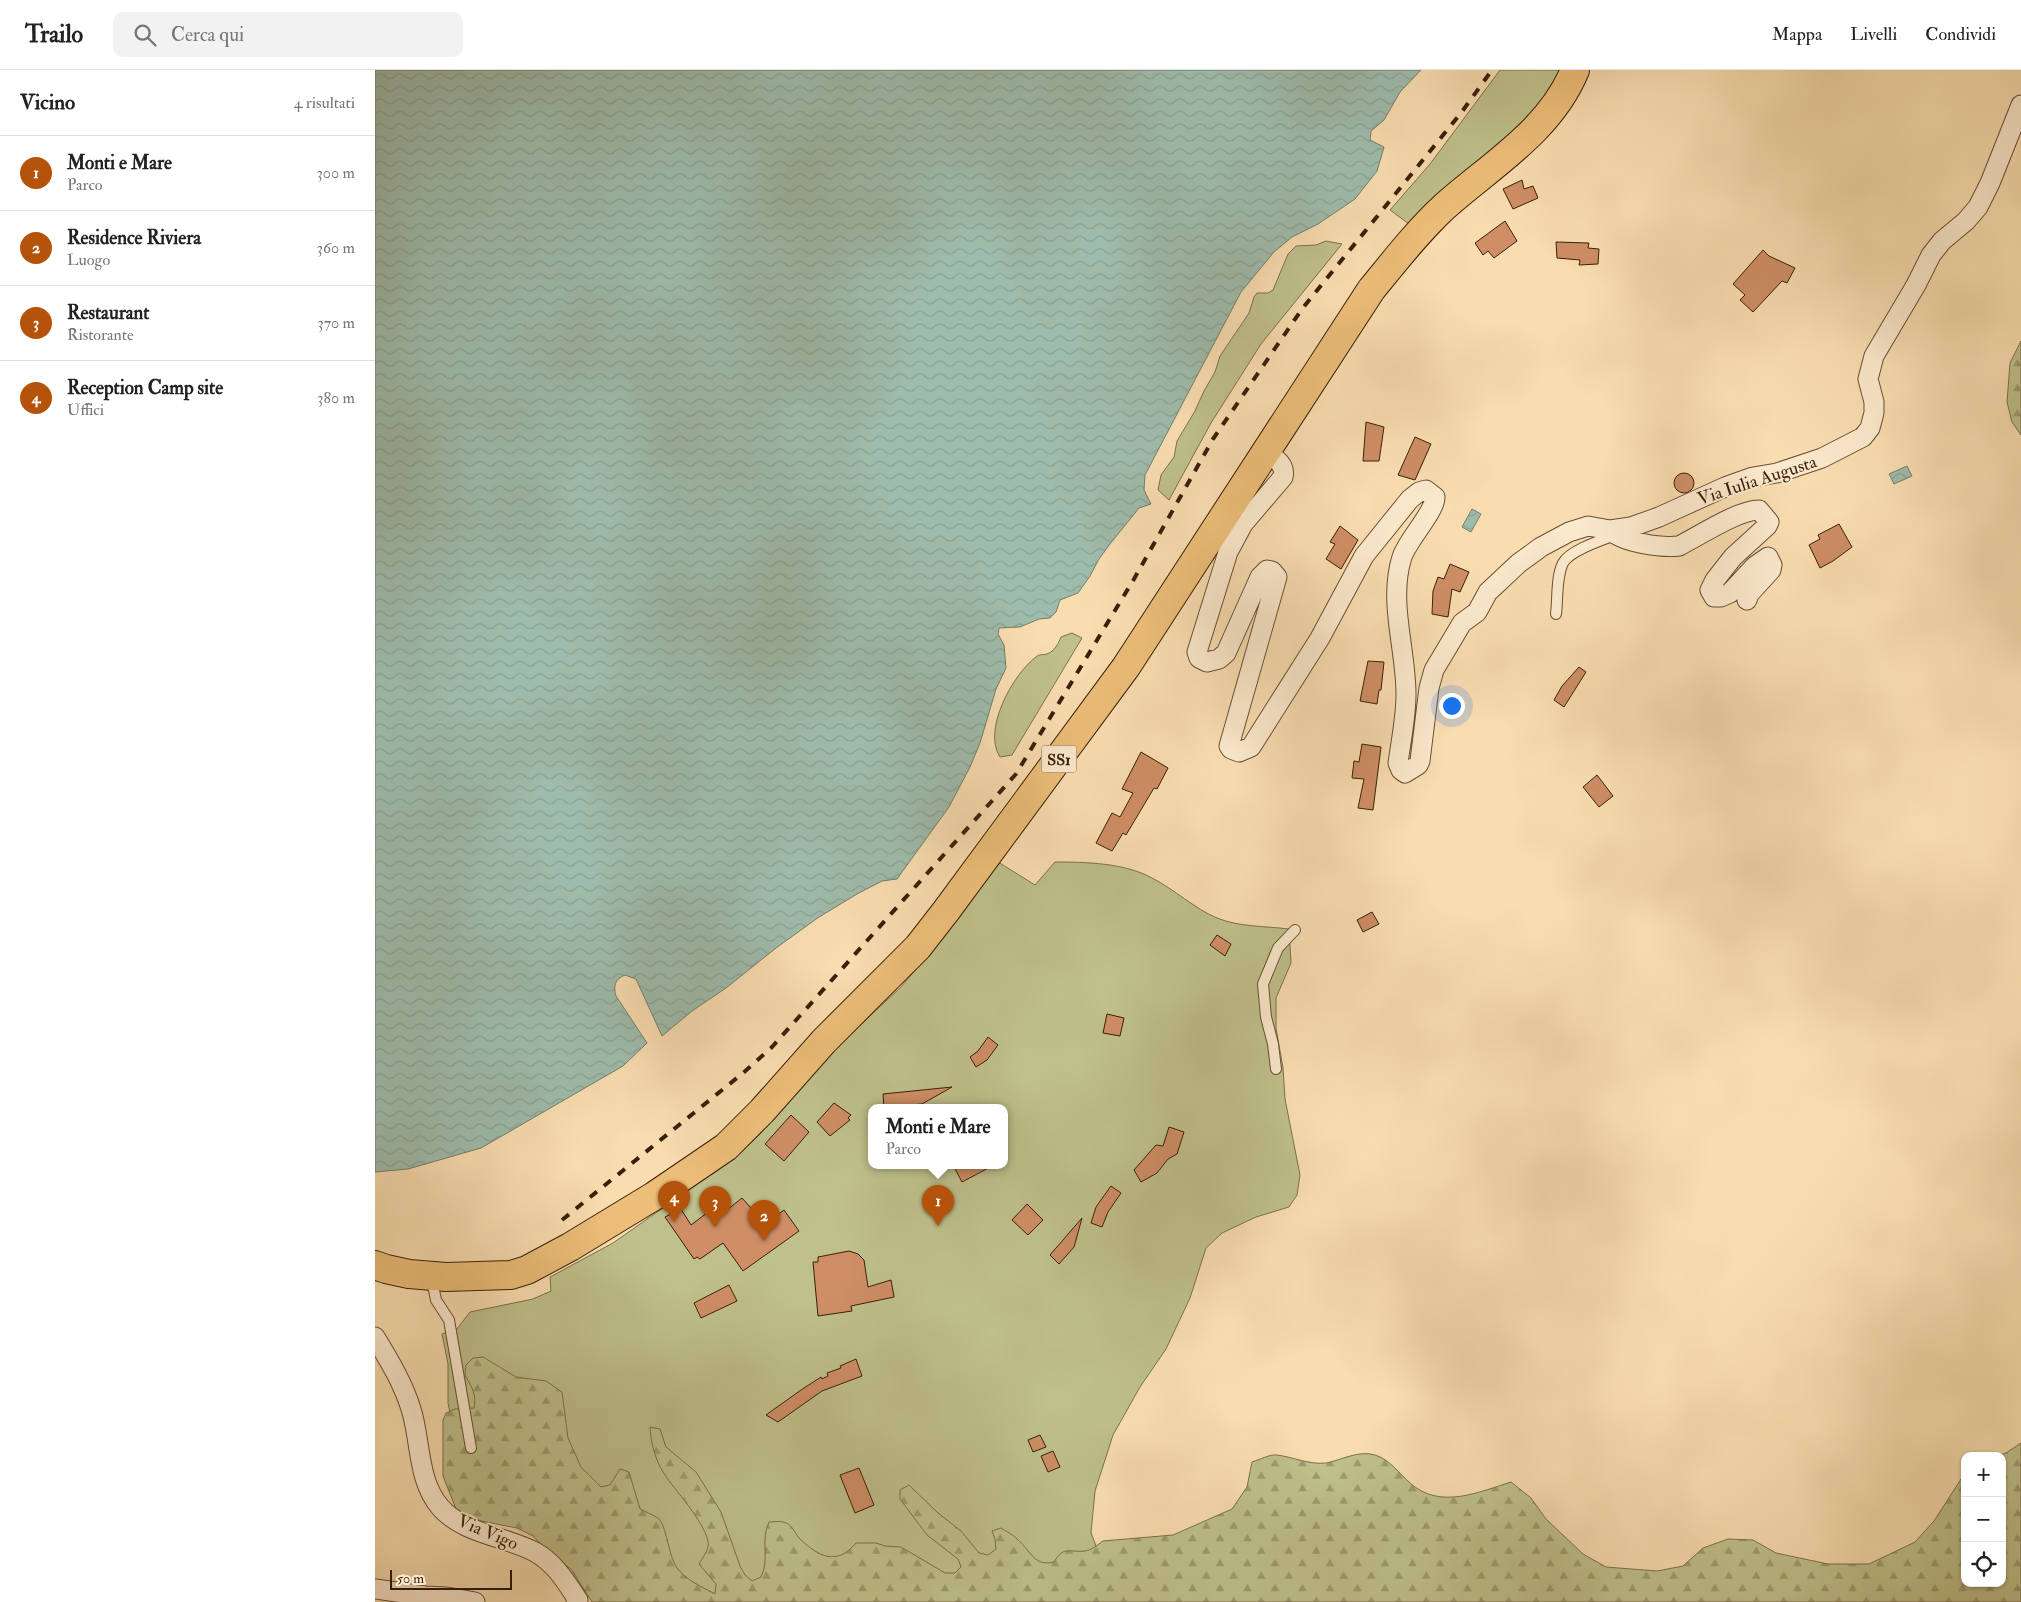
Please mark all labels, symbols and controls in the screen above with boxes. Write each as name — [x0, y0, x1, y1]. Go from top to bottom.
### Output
search box — [113, 12, 463, 57]
text: Trailo — [25, 19, 83, 50]
icon: search — [131, 21, 159, 49]
text: Cerca qui — [171, 23, 244, 47]
text: Mappa — [1772, 23, 1822, 46]
text: Livelli — [1850, 23, 1897, 46]
text: Condividi — [1925, 23, 1996, 46]
text: Vicino — [20, 89, 75, 116]
text: 4 risultati — [294, 93, 355, 113]
text: Monti e Mare — [67, 151, 172, 175]
text: 1 — [33, 163, 39, 183]
text: 300 m — [317, 163, 355, 183]
text: Parco — [67, 175, 103, 195]
text: Residence Riviera — [67, 226, 201, 250]
text: 2 — [32, 238, 40, 258]
text: 360 m — [317, 238, 355, 258]
text: Luogo — [67, 250, 110, 270]
text: Restaurant — [67, 301, 149, 325]
text: 3 — [33, 313, 39, 333]
text: 370 m — [318, 313, 355, 333]
text: Ristorante — [67, 325, 134, 345]
text: Reception Camp site — [67, 376, 223, 400]
text: 4 — [32, 388, 40, 408]
text: 380 m — [317, 388, 355, 408]
text: Uffici — [67, 400, 104, 420]
street label: Via Iulia Augusta — [1695, 450, 1820, 511]
your location — [1439, 693, 1465, 719]
road number: SS1 — [1041, 746, 1077, 772]
popup — [868, 1104, 1008, 1169]
text: Monti e Mare — [885, 1115, 991, 1139]
text: Parco — [885, 1139, 921, 1159]
pin: 4 — [658, 1181, 690, 1222]
pin: 1 — [922, 1185, 954, 1226]
pin: 3 — [699, 1186, 731, 1227]
pin: 2 — [748, 1200, 780, 1241]
map controls — [1961, 1452, 2006, 1587]
button: + — [1961, 1452, 2006, 1497]
button: − — [1961, 1497, 2006, 1542]
street label: Via Vigo — [454, 1509, 522, 1556]
button: locate — [1961, 1542, 2006, 1587]
scale bar — [390, 1567, 513, 1590]
text: 50 m — [397, 1570, 424, 1587]

